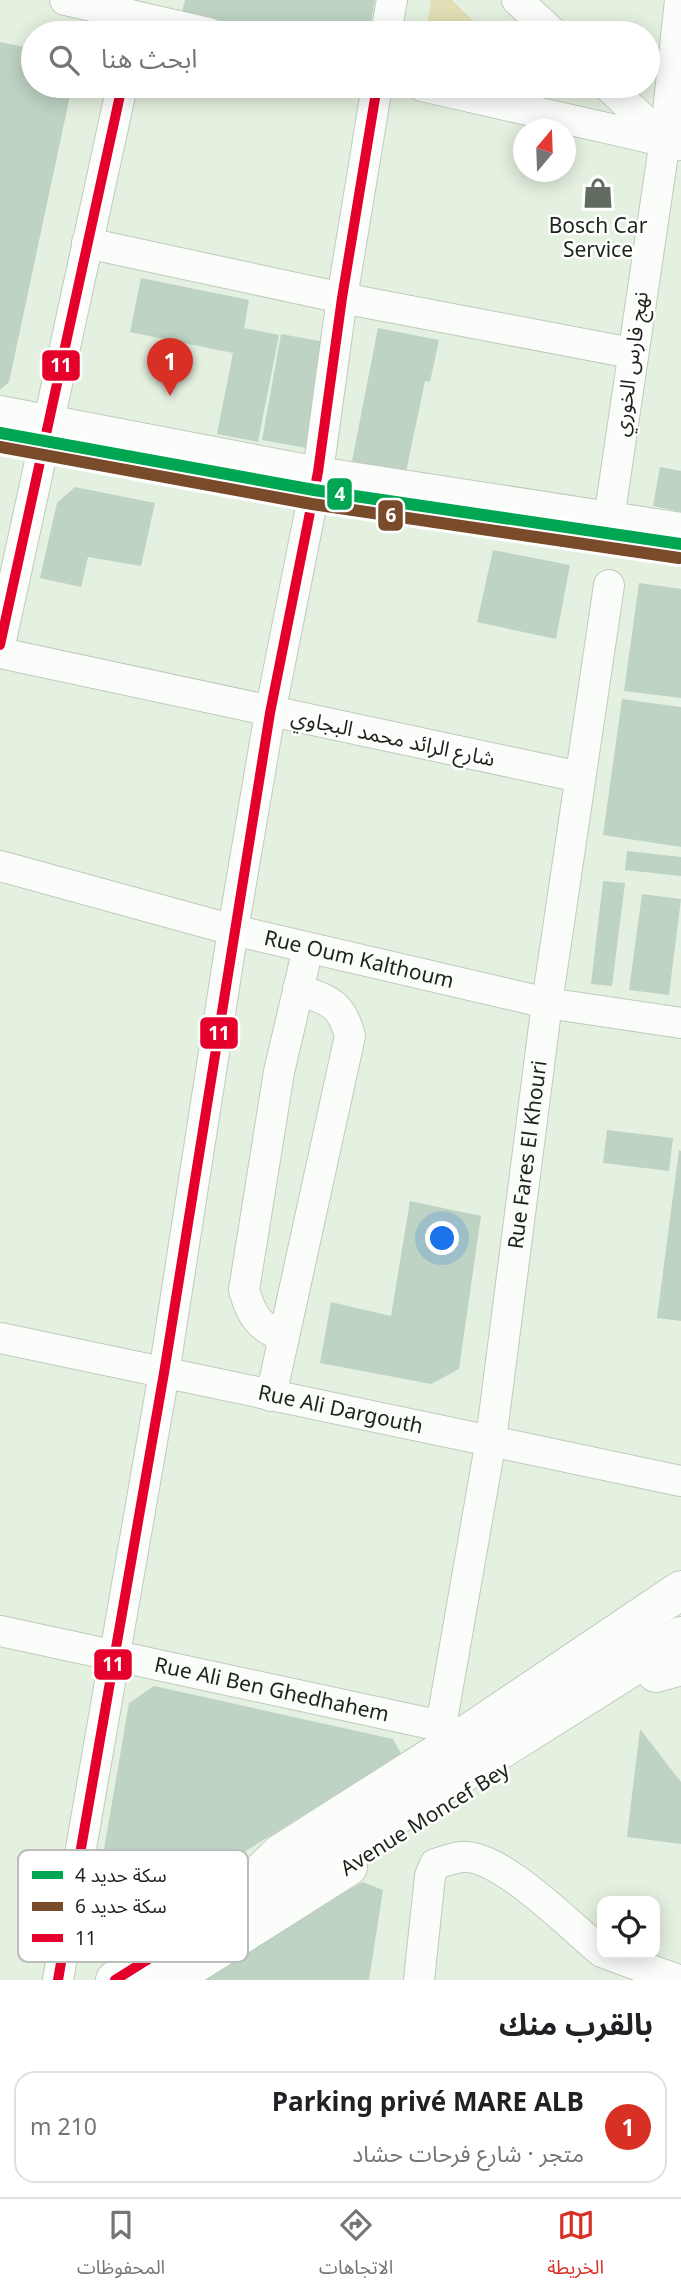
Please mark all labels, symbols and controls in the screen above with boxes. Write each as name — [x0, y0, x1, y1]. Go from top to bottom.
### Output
search box — [21, 21, 660, 98]
text: ابحث هنا — [101, 32, 197, 87]
icon: search — [45, 41, 83, 79]
north arrow — [513, 119, 576, 182]
shop icon: Bosch Car Service — [581, 176, 615, 210]
place label: Bosch Car Service — [549, 204, 648, 272]
street label: نهج فارس الخوري — [599, 289, 663, 439]
pin: 1 — [147, 338, 193, 396]
text: 11 — [50, 346, 72, 386]
line badge: 11 — [41, 349, 81, 382]
text: 4 — [335, 475, 346, 515]
line badge: 4 — [326, 477, 353, 511]
text: 6 — [386, 496, 397, 536]
line badge: 6 — [377, 499, 404, 532]
street label: شارع الرائد محمد البجاوي — [287, 695, 499, 781]
street label: Rue Oum Kalthoum — [260, 916, 458, 1003]
text: 11 — [208, 1014, 230, 1054]
line badge: 11 — [199, 1016, 239, 1050]
street label: Rue Fares El Khouri — [494, 1058, 561, 1252]
your location — [425, 1221, 459, 1255]
street label: Rue Ali Dargouth — [254, 1371, 427, 1448]
street label: Rue Ali Ben Ghedhahem — [150, 1643, 393, 1736]
text: 11 — [102, 1645, 124, 1685]
line badge: 11 — [93, 1648, 133, 1681]
street label: Avenue Moncef Bey — [331, 1749, 519, 1889]
legend — [18, 1850, 248, 1962]
text: سكة حديد 4 — [75, 1856, 167, 1896]
text: سكة حديد 6 — [75, 1887, 167, 1927]
map controls — [597, 1896, 660, 1959]
button: locate — [597, 1896, 660, 1959]
text: 11 — [75, 1919, 97, 1959]
text: بالقرب منك — [499, 1994, 653, 2057]
text: Parking privé MARE ALB — [272, 2075, 584, 2130]
text: 210 m — [30, 2103, 97, 2152]
text: 1 — [621, 2104, 635, 2153]
text: متجر · شارع فرحات حشاد — [352, 2130, 584, 2179]
tab: المحفوظات — [77, 2206, 165, 2288]
tab: الاتجاهات — [319, 2206, 393, 2288]
tab: الخريطة — [547, 2206, 604, 2288]

